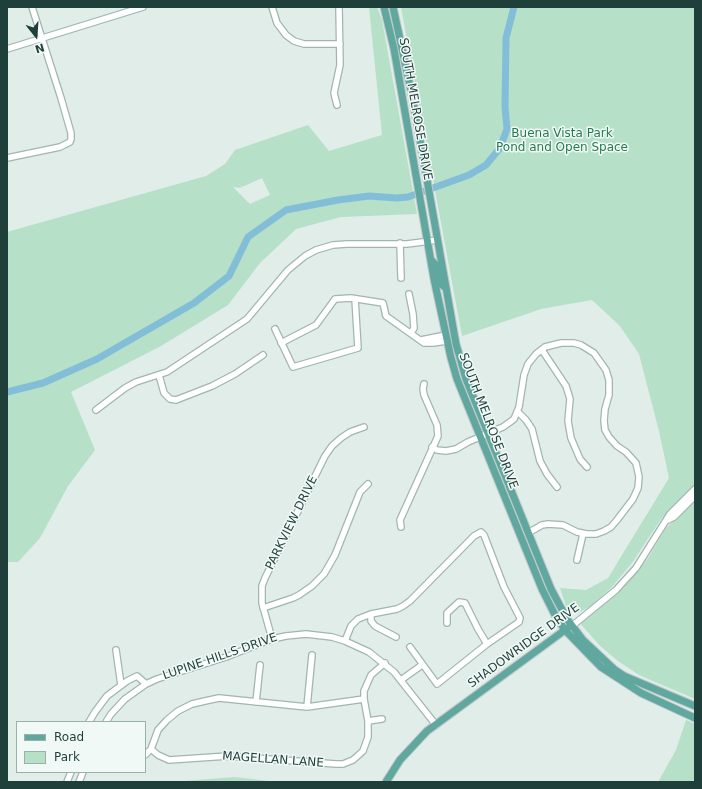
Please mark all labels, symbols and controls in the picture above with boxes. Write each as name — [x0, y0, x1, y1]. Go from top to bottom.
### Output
north arrow — [16, 16, 56, 56]
street label: SOUTH MELROSE DRIVE — [395, 37, 435, 181]
text: N — [33, 40, 46, 56]
park label: Buena Vista Park Pond and Open Space — [496, 127, 628, 155]
street label: SOUTH MELROSE DRIVE — [455, 351, 521, 491]
street label: PARKVIEW DRIVE — [263, 474, 321, 572]
street label: SHADOWRIDGE DRIVE — [466, 601, 582, 691]
street label: LUPINE HILLS DRIVE — [161, 631, 279, 683]
legend — [16, 721, 146, 773]
text: Road — [54, 730, 84, 744]
street label: MAGELLAN LANE — [222, 749, 324, 771]
text: Park — [54, 750, 80, 764]

